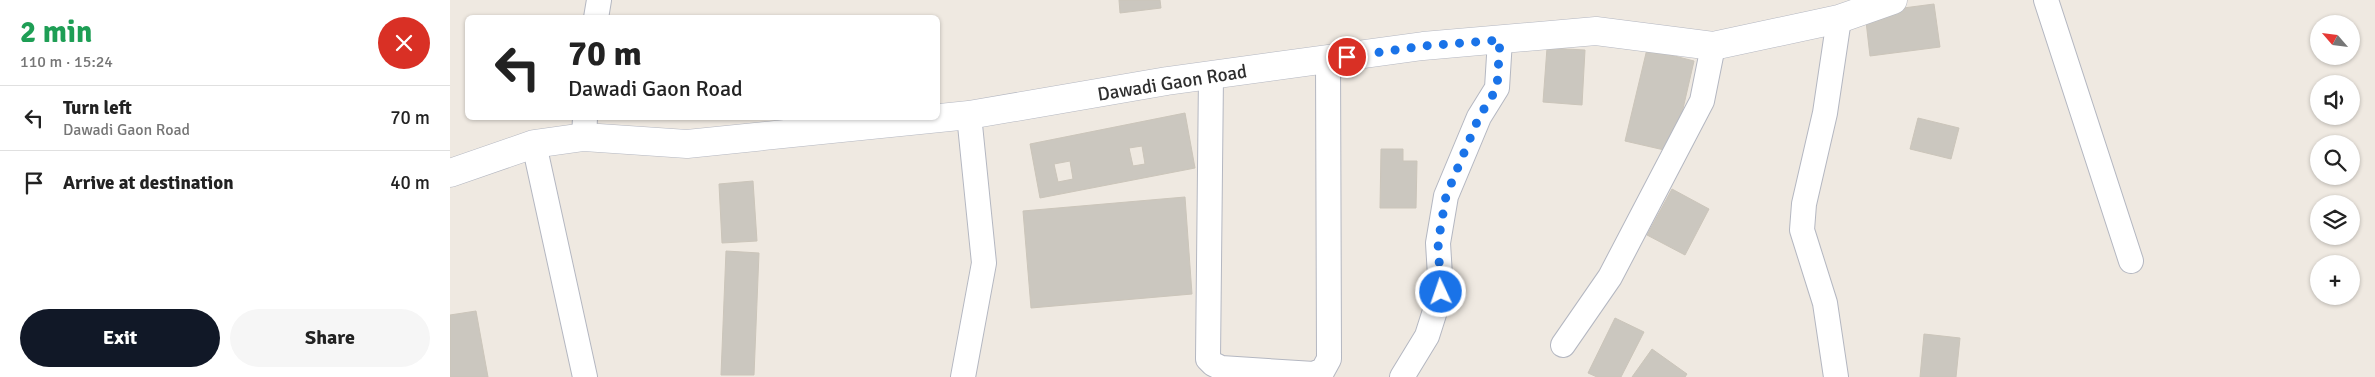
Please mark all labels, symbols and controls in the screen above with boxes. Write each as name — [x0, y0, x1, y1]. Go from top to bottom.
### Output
text: 2 min — [20, 14, 92, 51]
north arrow — [2310, 15, 2360, 65]
map controls — [2310, 15, 2360, 305]
button: close — [378, 17, 430, 69]
text: 70 m — [568, 32, 642, 75]
icon: left — [485, 35, 550, 100]
pin — [1326, 36, 1368, 78]
icon: arrive — [1333, 43, 1361, 71]
text: 110 m · 15:24 — [20, 52, 113, 72]
street label: Dawadi Gaon Road — [1096, 59, 1249, 107]
text: Dawadi Gaon Road — [568, 75, 743, 102]
button: sound — [2310, 75, 2360, 125]
text: Turn left — [63, 96, 132, 120]
icon: left — [20, 104, 48, 132]
text: 70 m — [390, 106, 430, 130]
text: Dawadi Gaon Road — [63, 120, 190, 140]
button: search — [2310, 135, 2360, 185]
icon: arrive — [20, 169, 48, 197]
text: Arrive at destination — [63, 171, 234, 195]
text: 40 m — [390, 171, 430, 195]
button: layers — [2310, 195, 2360, 245]
button: + — [2310, 255, 2360, 305]
position arrow — [1414, 265, 1466, 317]
button: Exit — [20, 309, 220, 367]
button: Share — [230, 309, 430, 367]

